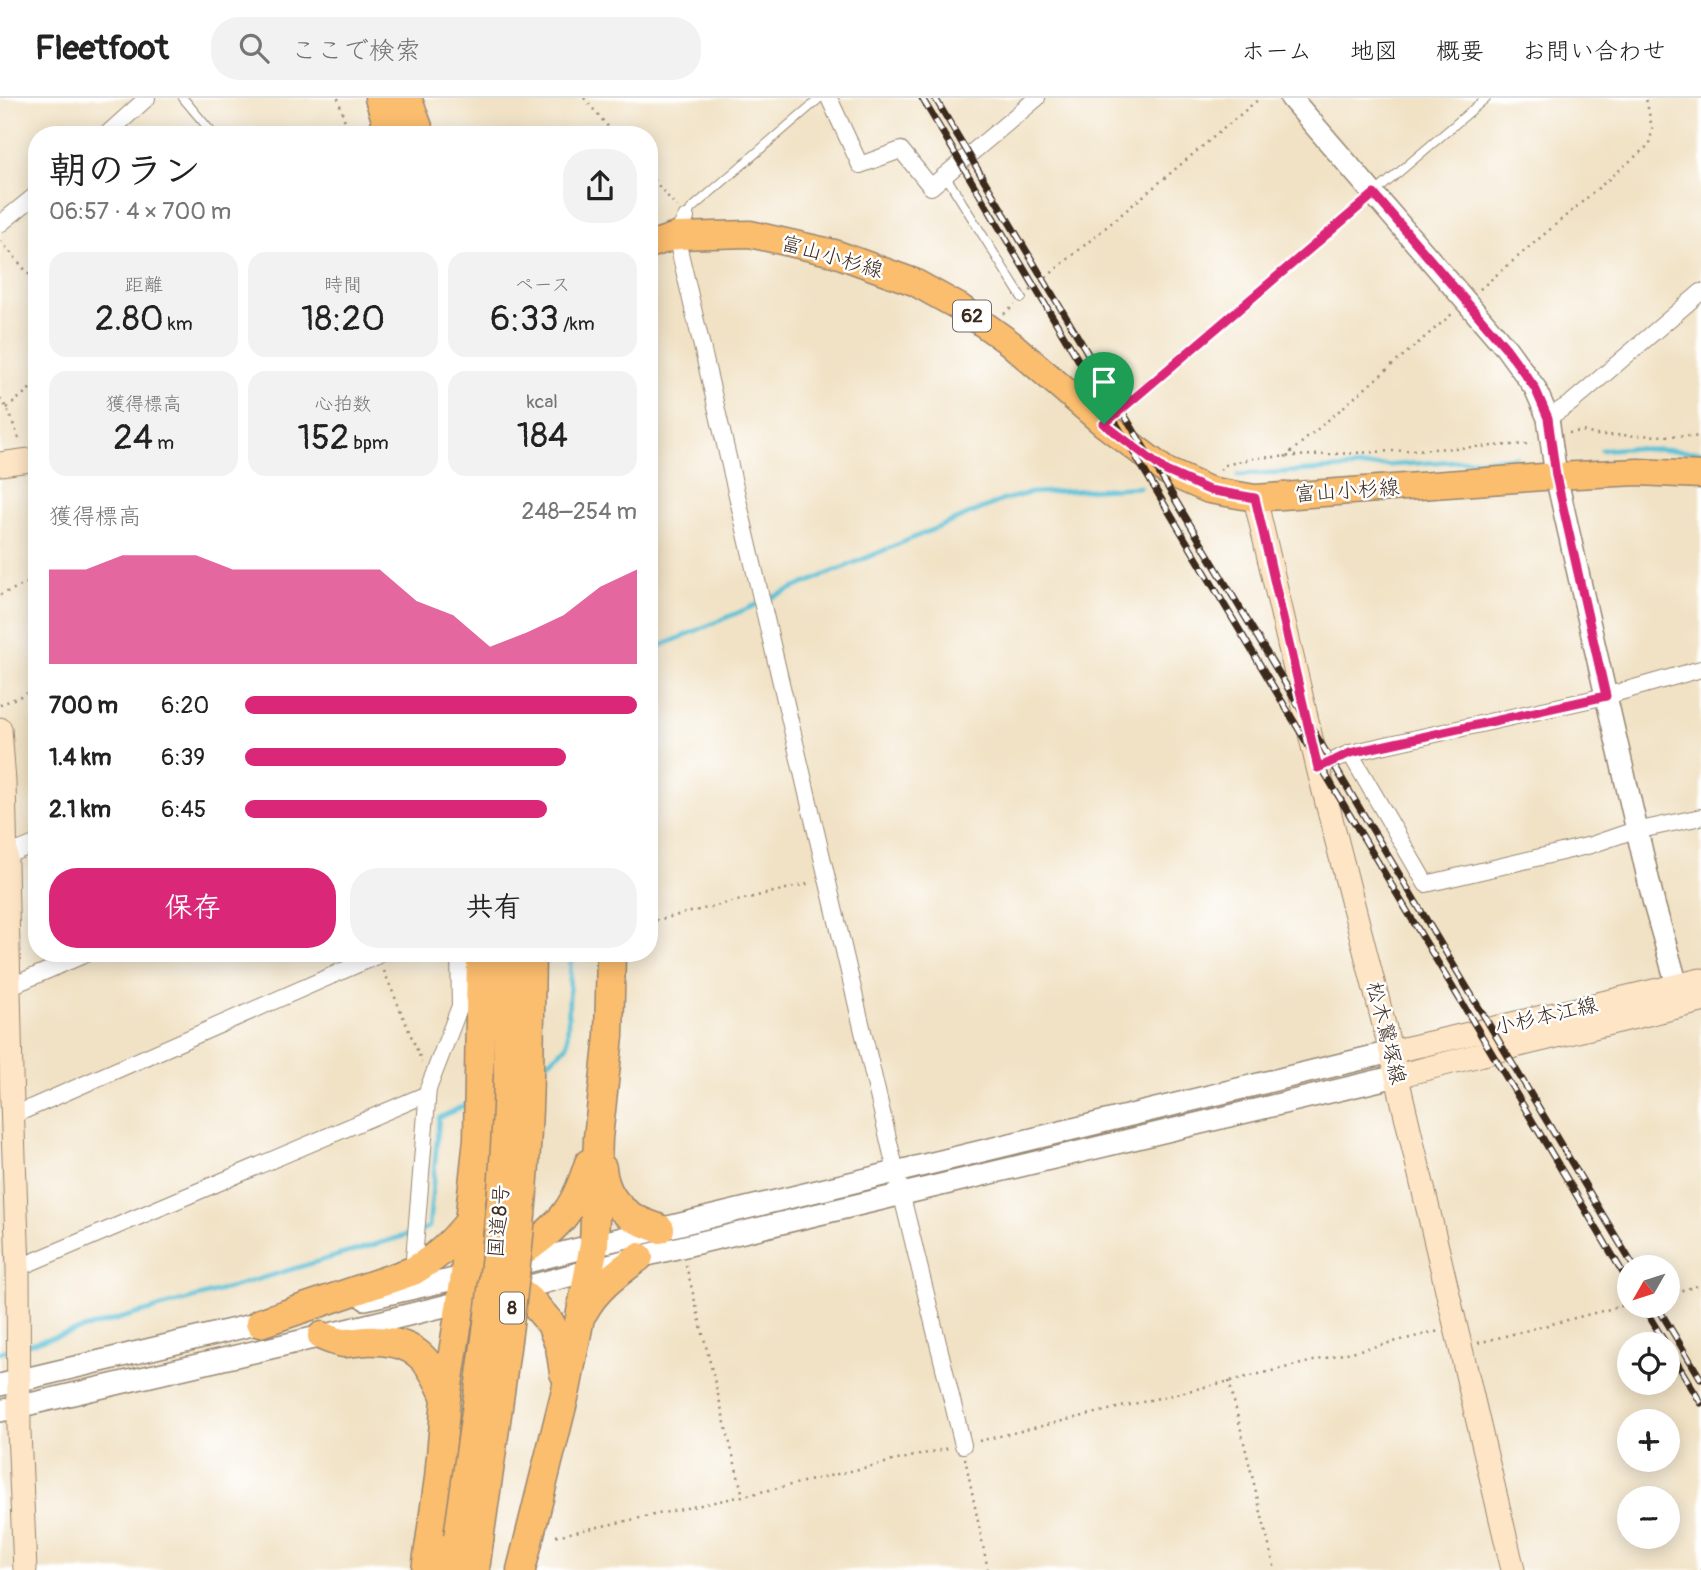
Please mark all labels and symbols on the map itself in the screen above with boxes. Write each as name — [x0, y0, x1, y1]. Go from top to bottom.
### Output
street label: 富山小杉線 — [778, 230, 886, 284]
road number: 62 — [953, 300, 991, 331]
pin — [1074, 352, 1134, 424]
street label: 富山小杉線 — [1294, 474, 1400, 508]
street label: 松木鷲塚線 — [1360, 979, 1412, 1087]
street label: 小杉本江線 — [1492, 991, 1600, 1041]
street label: 国道8号 — [482, 1183, 516, 1259]
north arrow — [1617, 1255, 1680, 1318]
road number: 8 — [500, 1292, 524, 1324]

